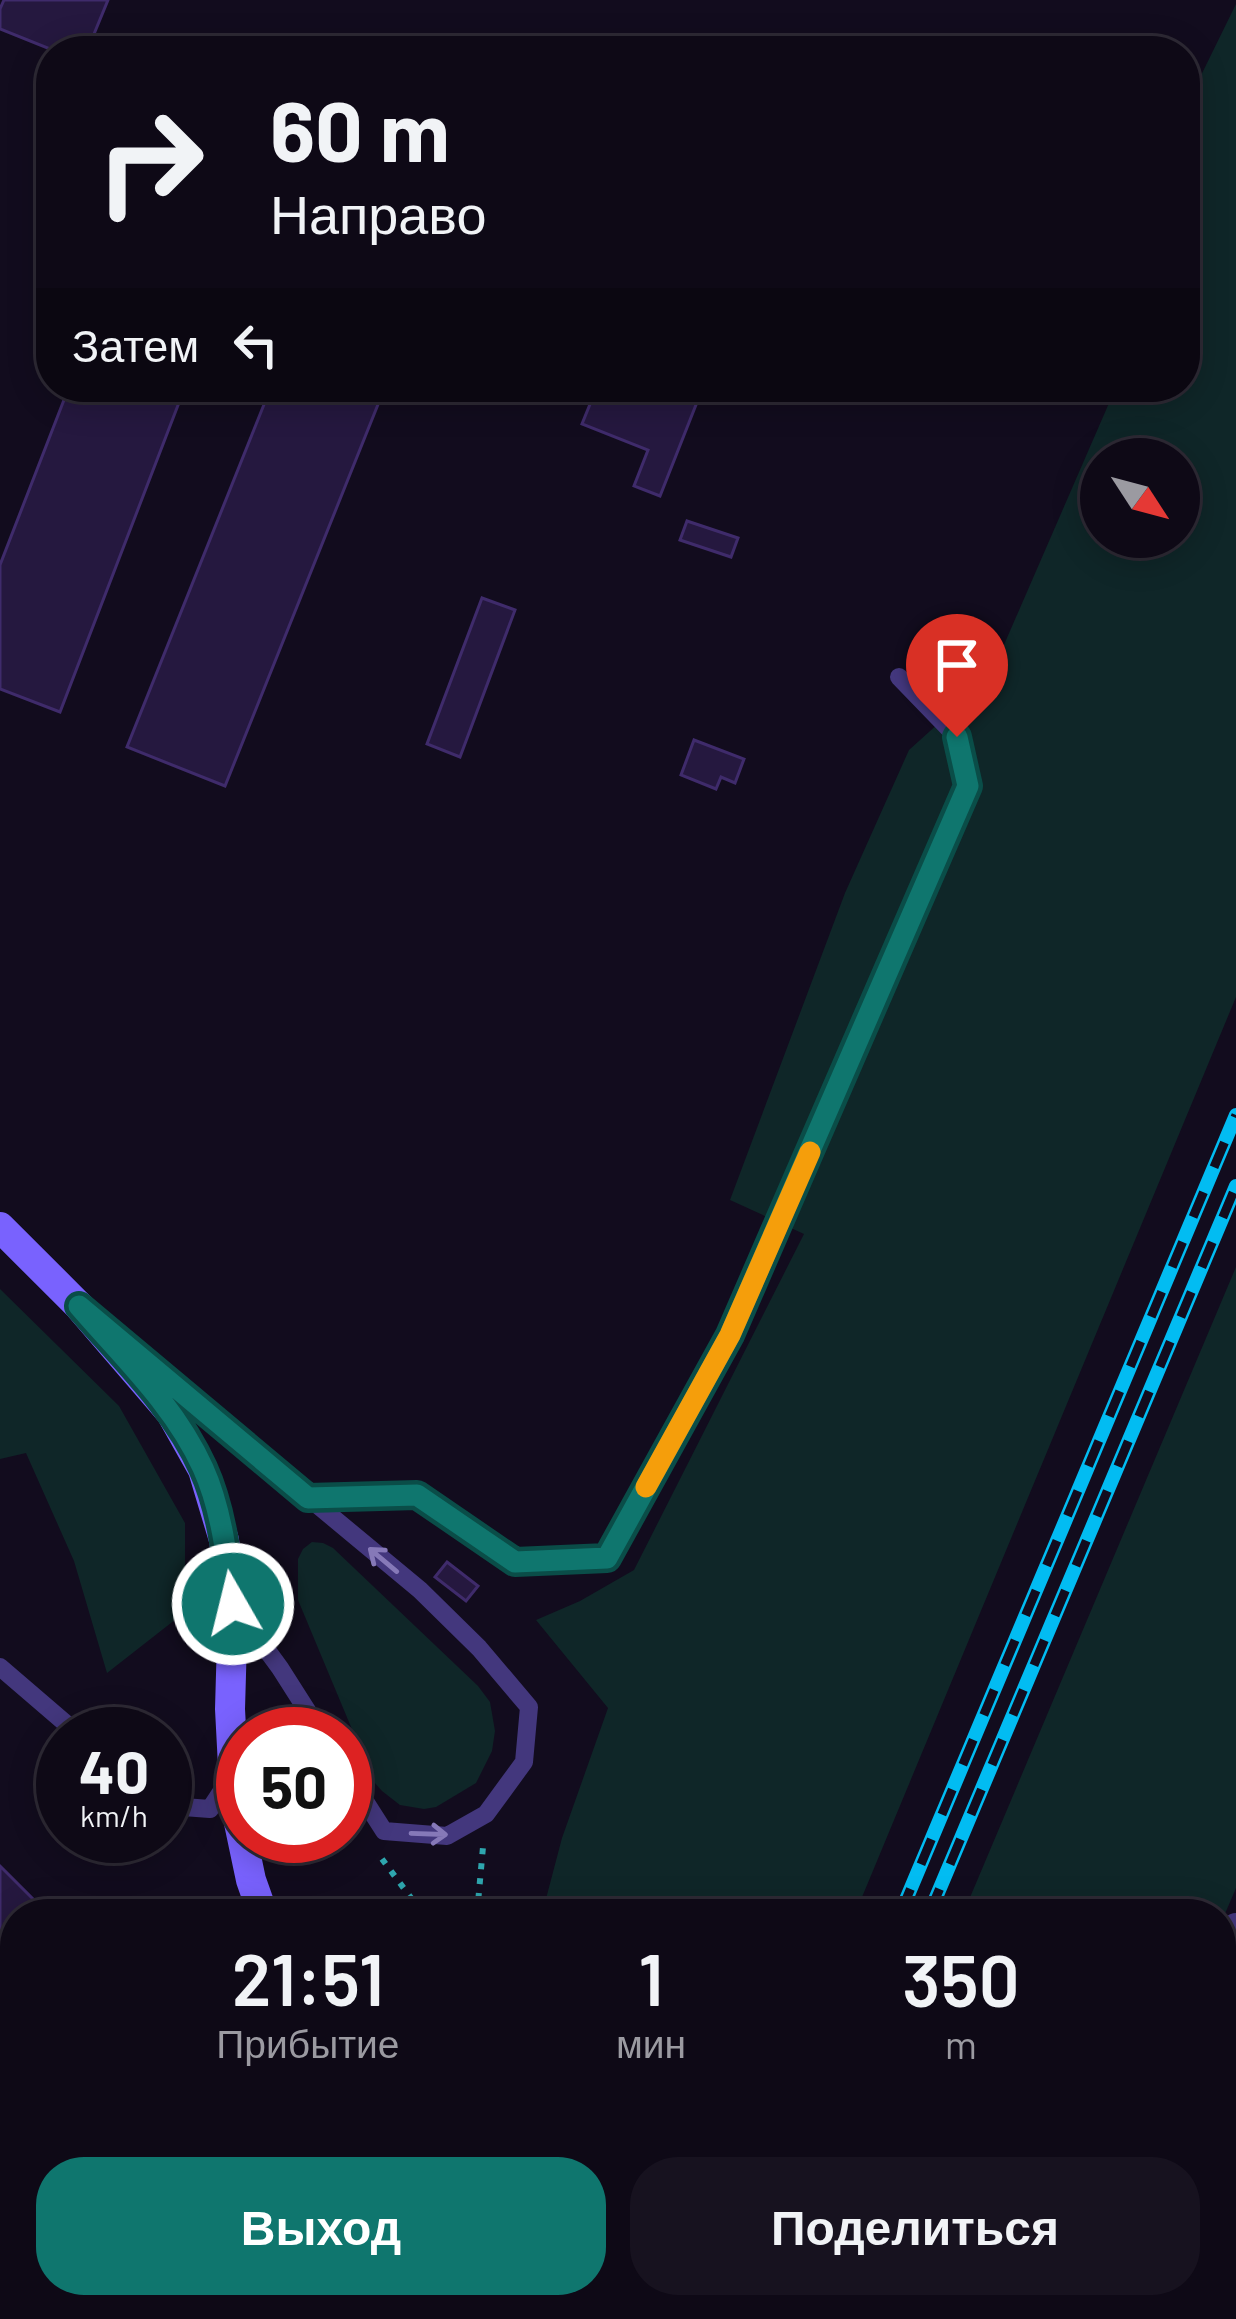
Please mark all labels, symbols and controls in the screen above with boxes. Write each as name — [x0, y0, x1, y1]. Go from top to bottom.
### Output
text: 60 m — [270, 78, 450, 179]
icon: right — [72, 84, 228, 240]
text: Направо — [270, 180, 486, 245]
icon: left — [223, 312, 289, 378]
text: Затем — [72, 317, 199, 371]
north arrow — [1080, 438, 1200, 558]
map controls — [1080, 438, 1200, 558]
pin — [906, 614, 1008, 737]
icon: arrive — [924, 632, 990, 698]
position arrow — [170, 1541, 296, 1667]
one-way arrow — [368, 1548, 400, 1574]
speed limit sign: 50 — [216, 1707, 372, 1863]
text: 40 — [79, 1734, 149, 1806]
text: km/h — [80, 1797, 148, 1833]
one-way arrow — [408, 1823, 447, 1846]
text: 21:51 — [232, 1934, 384, 2020]
text: 1 — [638, 1934, 664, 2020]
text: 350 — [902, 1935, 1020, 2021]
text: Прибытие — [216, 2019, 400, 2066]
text: мин — [616, 2019, 686, 2066]
text: m — [945, 2020, 977, 2067]
button: Выход — [36, 2157, 606, 2295]
button: Поделиться — [630, 2157, 1200, 2295]

